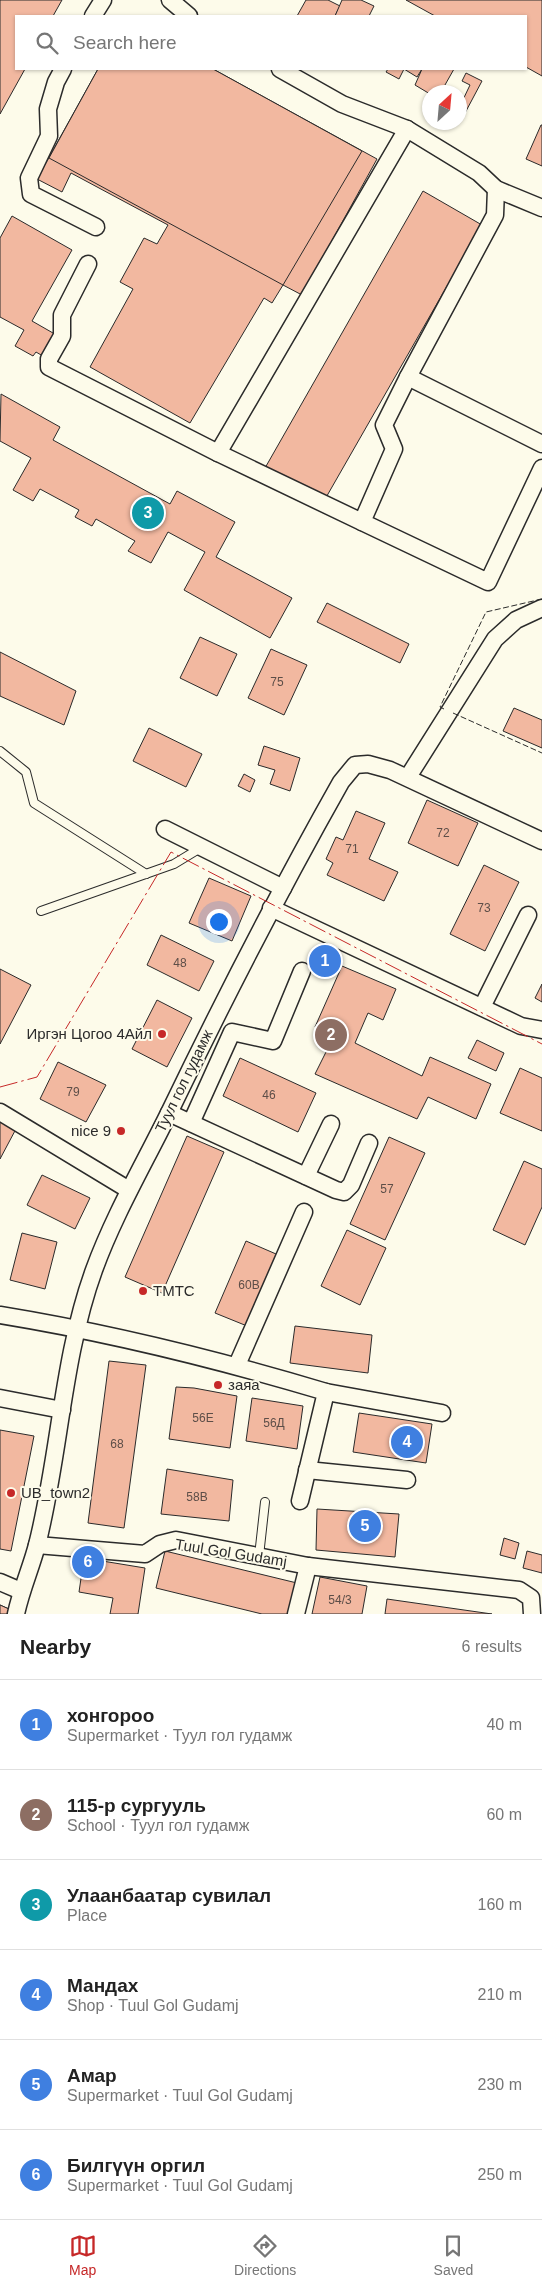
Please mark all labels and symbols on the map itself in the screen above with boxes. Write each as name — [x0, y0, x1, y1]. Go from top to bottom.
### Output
north arrow — [422, 85, 467, 130]
pin: 3 — [132, 494, 164, 532]
house number: 75 — [270, 675, 284, 689]
house number: 72 — [436, 826, 450, 840]
house number: 71 — [345, 842, 359, 856]
house number: 73 — [477, 901, 491, 915]
your location — [206, 909, 232, 935]
pin: 1 — [309, 942, 341, 980]
house number: 48 — [173, 956, 187, 970]
pin: 2 — [315, 1016, 347, 1054]
place label: Иргэн Цогоо 4Айл — [26, 1025, 152, 1042]
street label: Туул гол гудамж — [151, 1027, 216, 1135]
marker: Иргэн Цогоо 4Айл — [156, 1028, 168, 1040]
house number: 79 — [66, 1085, 80, 1099]
house number: 46 — [262, 1088, 276, 1102]
place label: nice 9 — [71, 1122, 111, 1139]
marker: nice 9 — [115, 1125, 127, 1137]
house number: 57 — [380, 1182, 394, 1196]
house number: 60В — [238, 1278, 260, 1292]
place label: ТМТС — [153, 1282, 195, 1299]
marker: ТМТС — [137, 1285, 149, 1297]
place label: заяа — [228, 1376, 260, 1393]
marker: заяа — [212, 1379, 224, 1391]
house number: 56Е — [192, 1411, 214, 1425]
house number: 56Д — [263, 1416, 285, 1430]
pin: 4 — [391, 1423, 423, 1461]
house number: 68 — [110, 1437, 124, 1451]
place label: UB_town2 — [21, 1484, 90, 1501]
marker: UB_town2 — [5, 1487, 17, 1499]
house number: 58В — [186, 1490, 208, 1504]
pin: 5 — [349, 1507, 381, 1545]
street label: Tuul Gol Gudamj — [174, 1535, 288, 1570]
pin: 6 — [72, 1543, 104, 1581]
house number: 54/3 — [328, 1593, 352, 1607]

